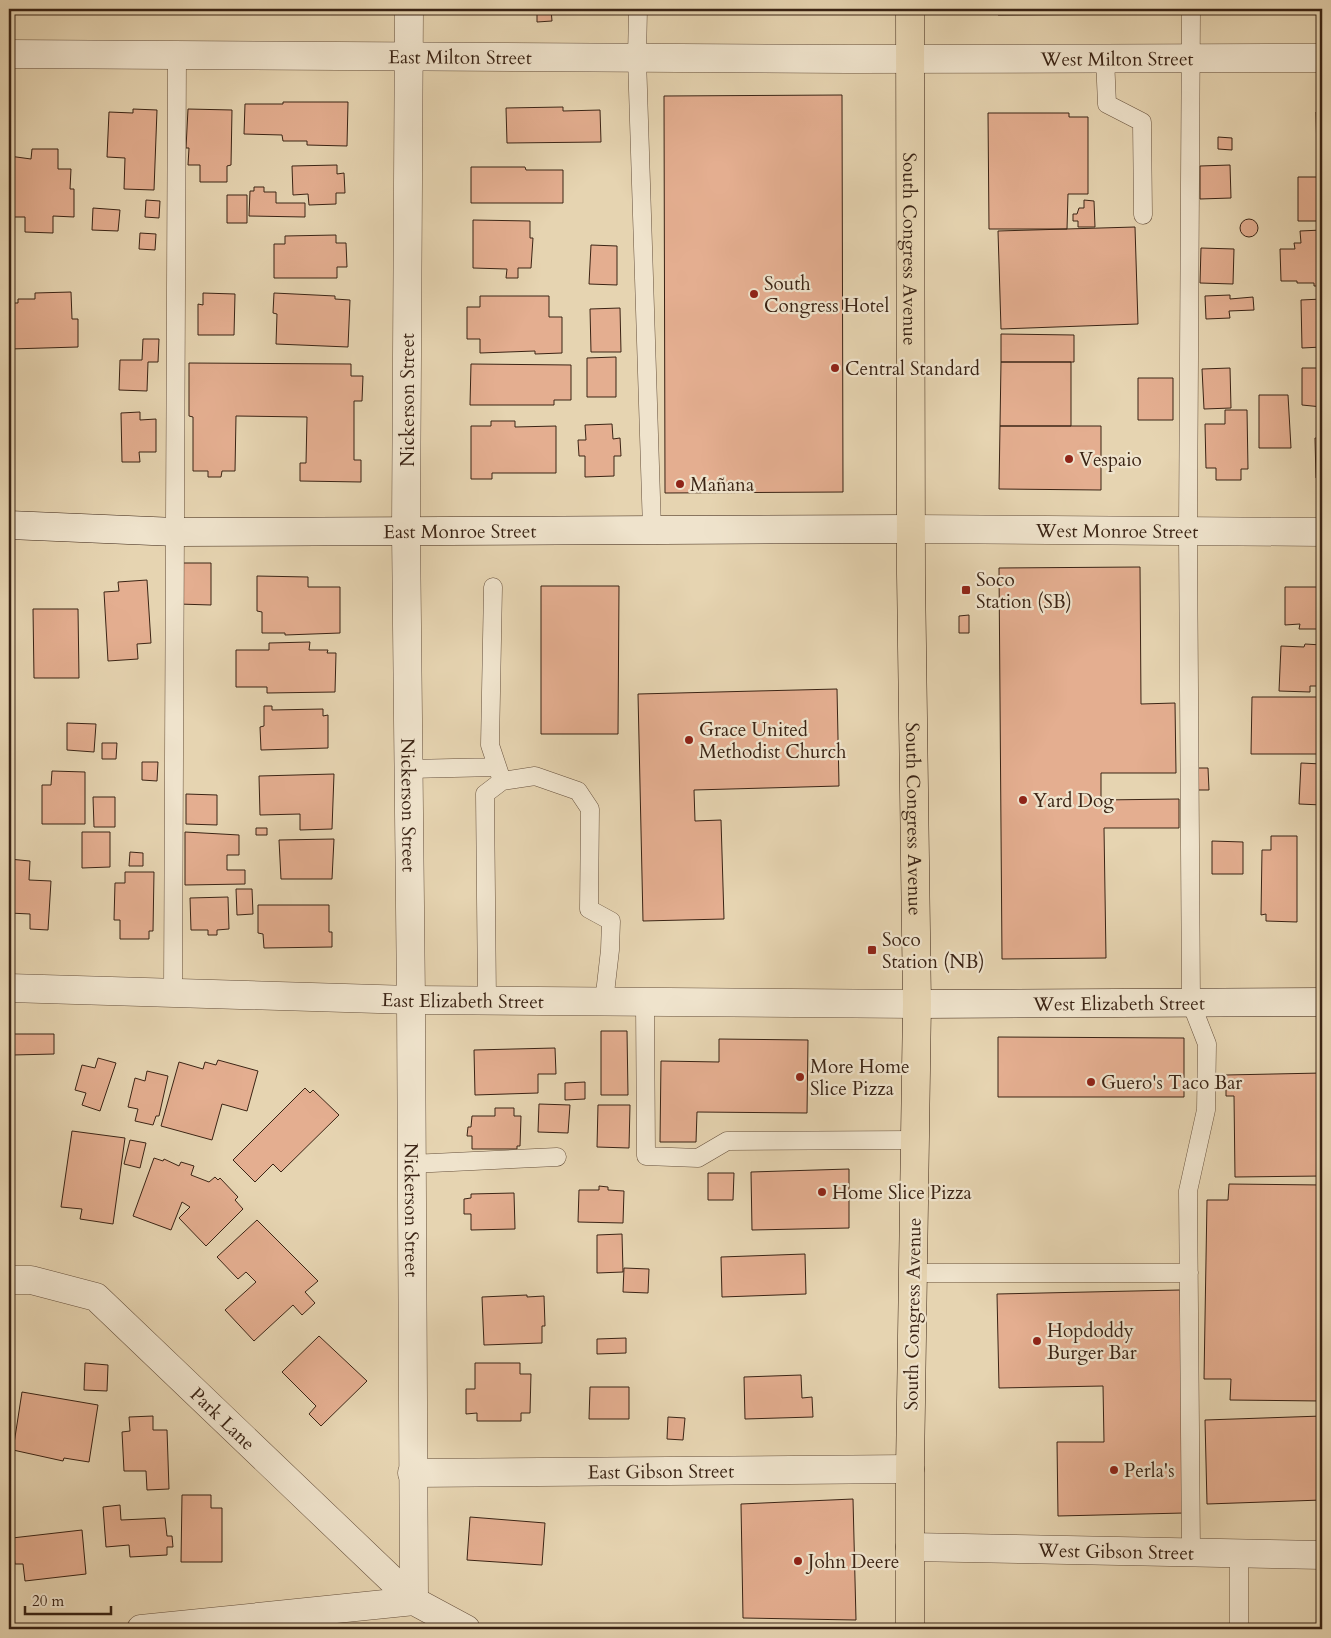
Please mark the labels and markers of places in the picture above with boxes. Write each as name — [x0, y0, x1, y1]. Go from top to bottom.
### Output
place label: South Congress Hotel — [764, 271, 889, 319]
marker: South Congress Hotel — [748, 288, 760, 300]
place label: Central Standard — [845, 356, 980, 382]
marker: Central Standard — [829, 362, 841, 374]
place label: Vespaio — [1079, 447, 1142, 473]
marker: Vespaio — [1063, 453, 1075, 465]
place label: Mañana — [690, 472, 754, 498]
marker: Mañana — [674, 478, 686, 490]
place label: Soco Station (SB) — [976, 567, 1072, 615]
marker: Soco Station (SB) — [960, 584, 972, 596]
place label: Grace United Methodist Church — [699, 717, 847, 765]
marker: Grace United Methodist Church — [683, 734, 695, 746]
place label: Yard Dog — [1033, 788, 1114, 814]
marker: Yard Dog — [1017, 794, 1029, 806]
place label: Soco Station (NB) — [882, 927, 984, 975]
marker: Soco Station (NB) — [866, 944, 878, 956]
place label: More Home Slice Pizza — [810, 1054, 910, 1102]
place label: Guero's Taco Bar — [1101, 1070, 1242, 1096]
marker: More Home Slice Pizza — [794, 1071, 806, 1083]
marker: Guero's Taco Bar — [1085, 1076, 1097, 1088]
place label: Home Slice Pizza — [832, 1180, 972, 1206]
marker: Home Slice Pizza — [816, 1186, 828, 1198]
place label: Hopdoddy Burger Bar — [1047, 1318, 1137, 1366]
marker: Hopdoddy Burger Bar — [1031, 1335, 1043, 1347]
place label: Perla's — [1124, 1458, 1175, 1484]
marker: Perla's — [1108, 1464, 1120, 1476]
place label: John Deere — [805, 1549, 899, 1575]
marker: John Deere — [792, 1555, 804, 1567]

